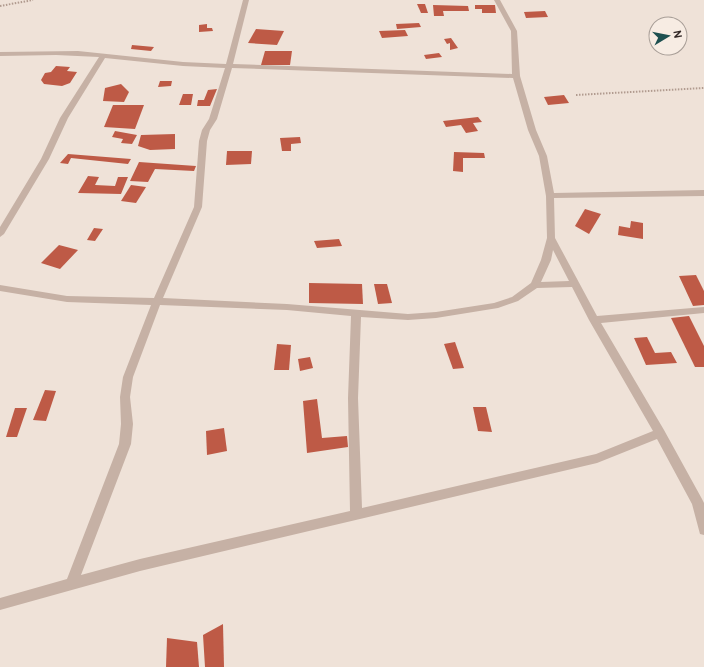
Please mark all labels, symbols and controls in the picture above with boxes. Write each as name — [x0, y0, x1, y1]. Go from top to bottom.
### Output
north arrow — [648, 16, 688, 56]
text: N — [669, 29, 684, 40]

